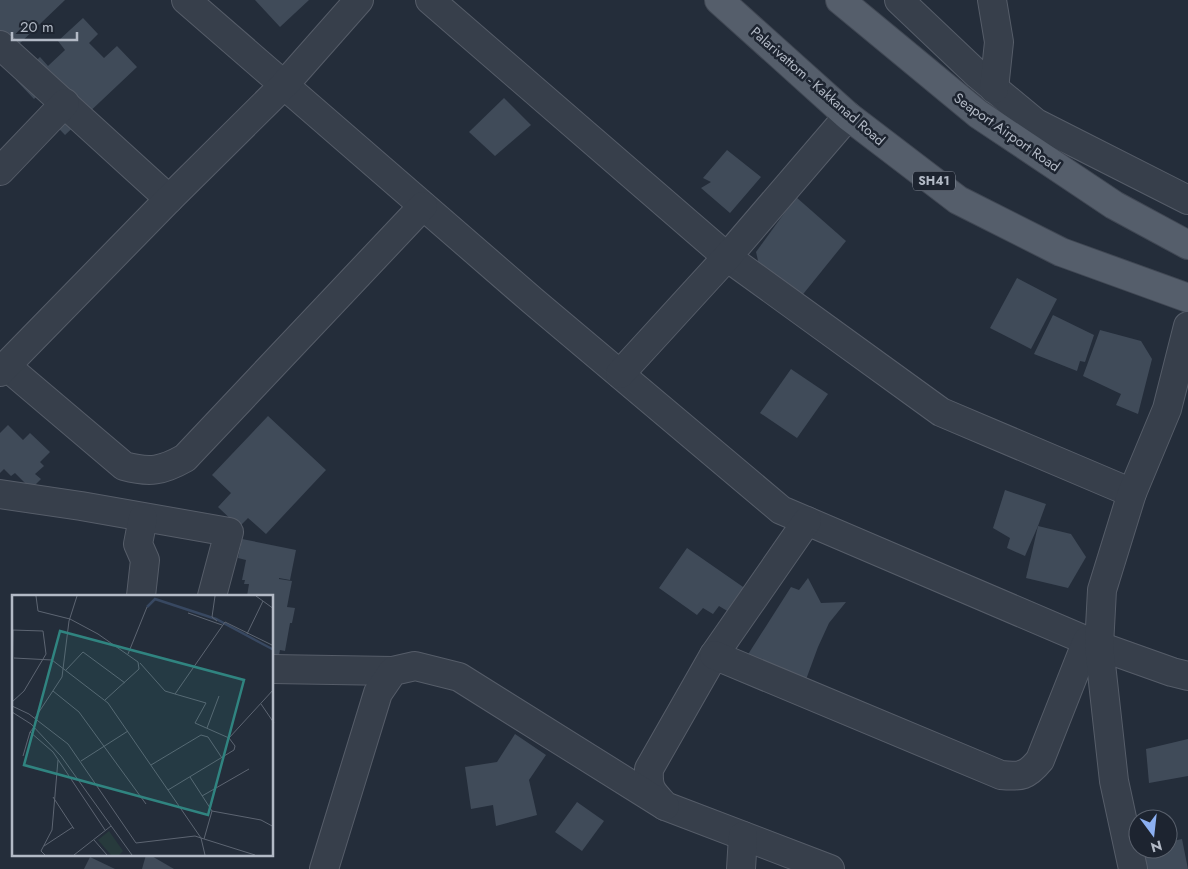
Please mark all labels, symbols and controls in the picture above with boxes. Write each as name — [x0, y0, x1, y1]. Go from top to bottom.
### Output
scale bar — [12, 10, 78, 42]
text: 20 m — [20, 16, 54, 38]
street label: Palarivattom - Kakkanad Road — [747, 22, 889, 150]
street label: Seaport Airport Road — [950, 88, 1064, 176]
road number: SH41 — [913, 172, 955, 190]
inset map — [12, 595, 274, 856]
north arrow — [1128, 809, 1178, 859]
text: N — [1148, 835, 1164, 858]

